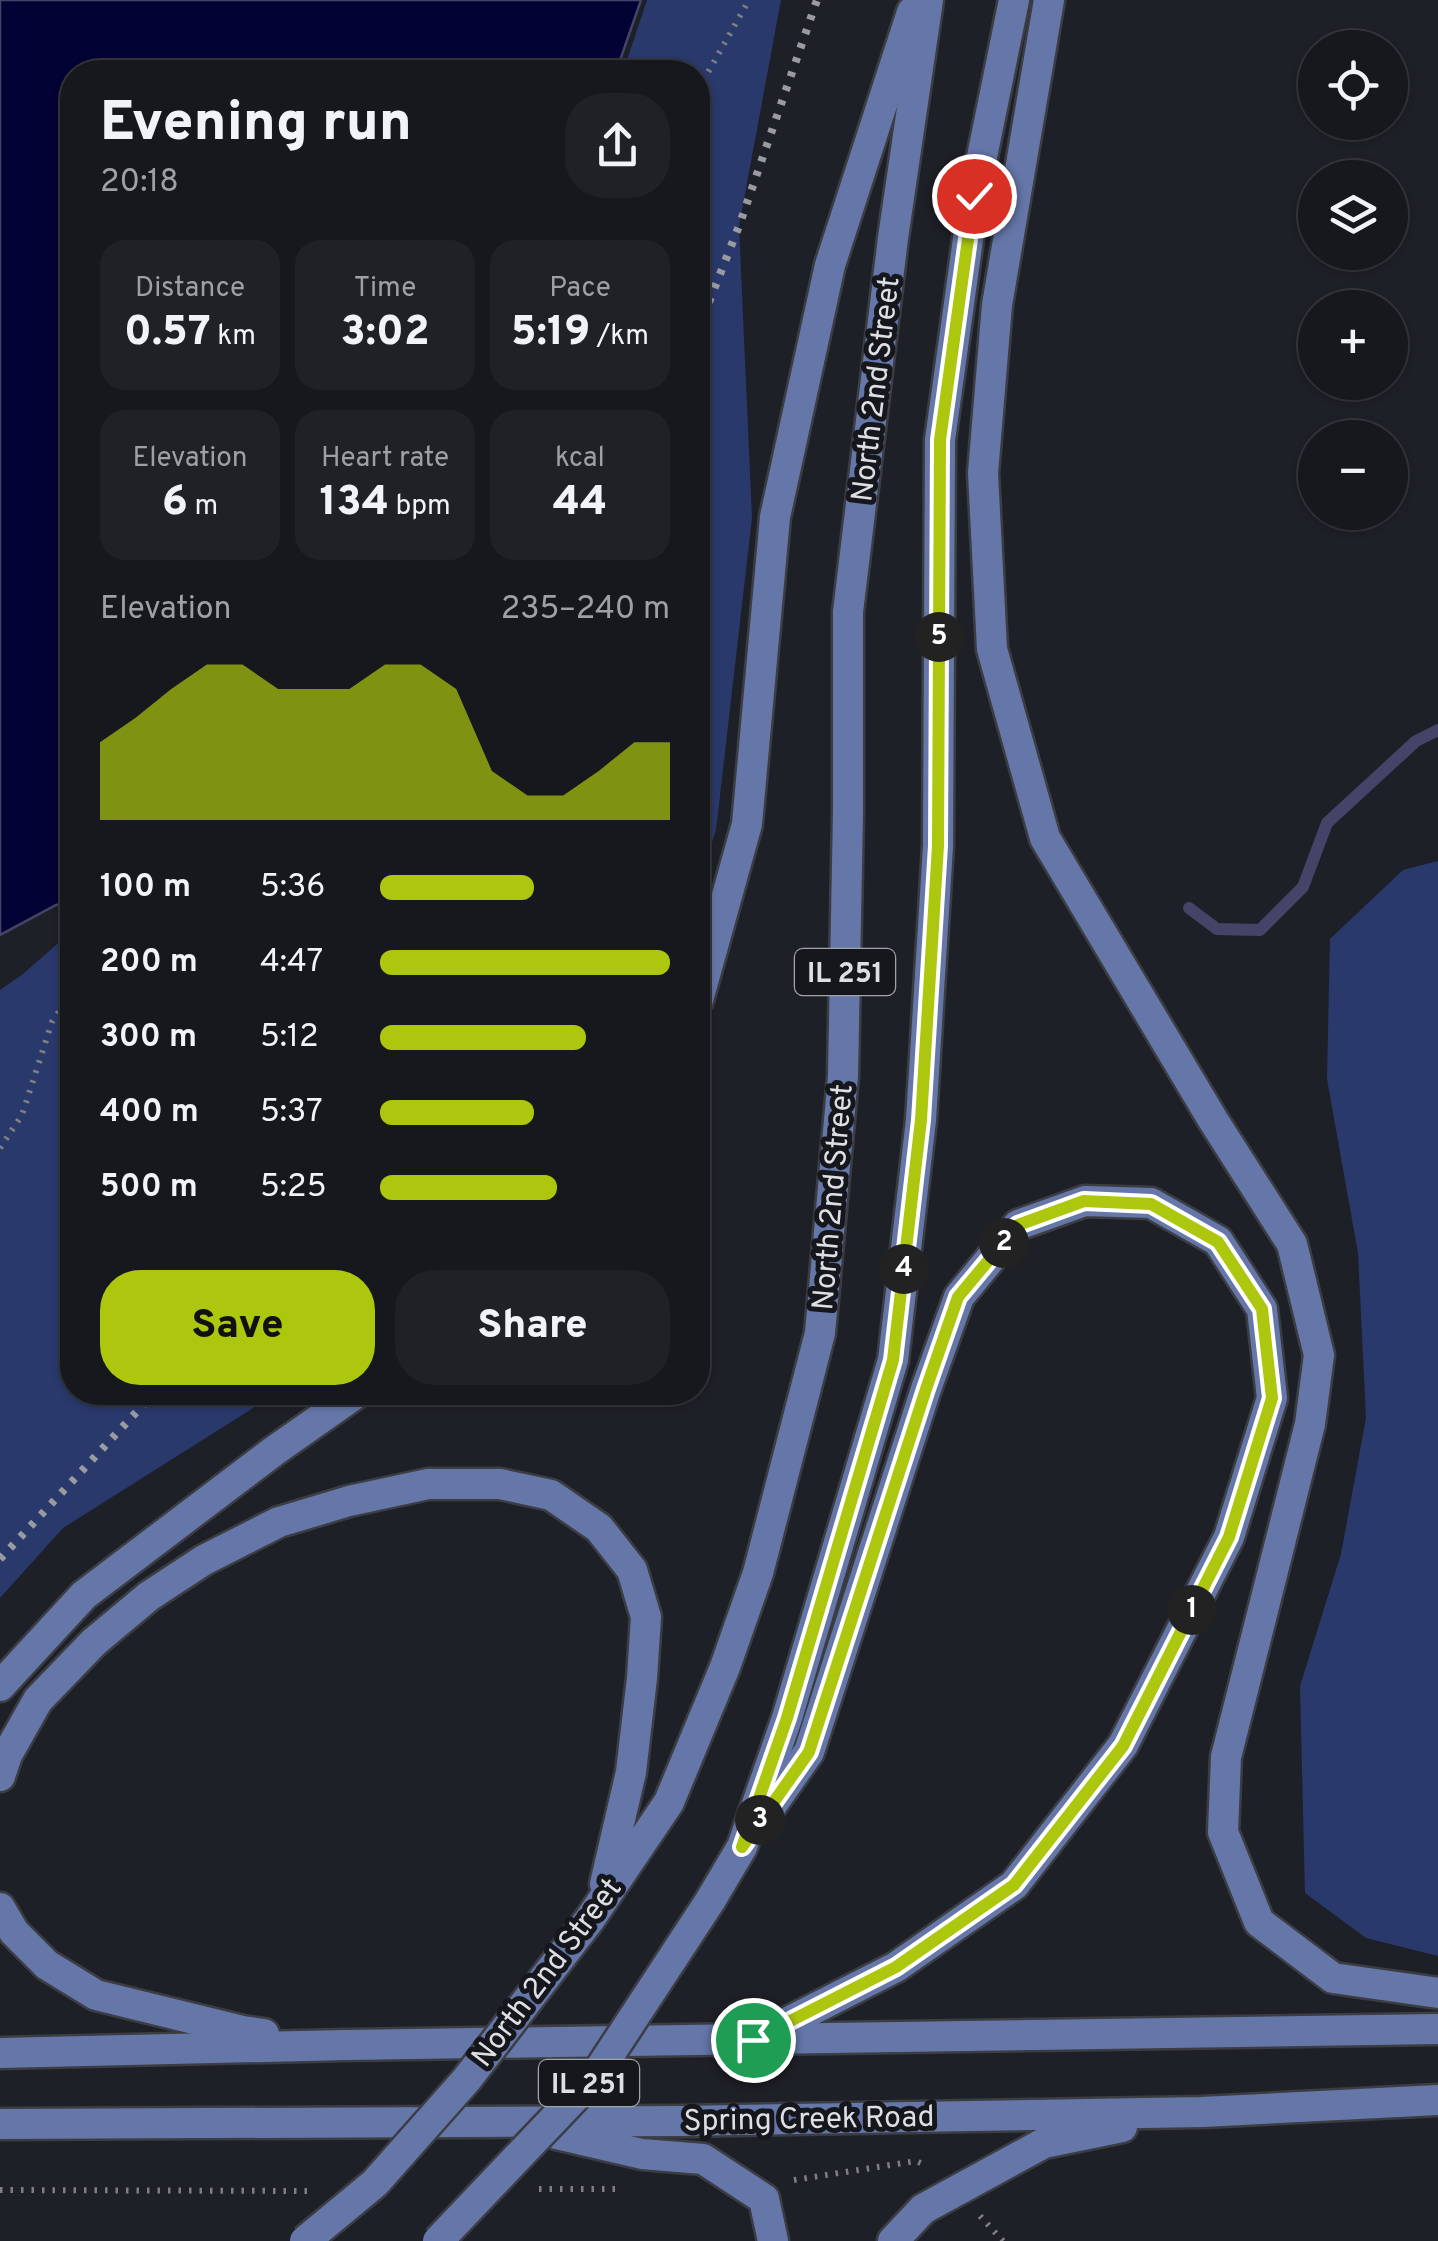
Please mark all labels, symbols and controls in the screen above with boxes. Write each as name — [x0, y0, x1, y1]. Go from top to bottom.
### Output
map controls — [1298, 30, 1408, 530]
button: locate — [1298, 30, 1408, 140]
text: Evening run — [100, 90, 412, 160]
button: share — [565, 93, 670, 198]
pin — [932, 154, 1017, 239]
button: layers — [1298, 160, 1408, 270]
text: 20:18 — [100, 163, 179, 203]
icon: check — [947, 169, 1002, 224]
text: Distance — [135, 271, 245, 307]
text: Time — [354, 271, 416, 307]
text: Pace — [549, 271, 611, 307]
street label: North 2nd Street — [845, 274, 910, 504]
button: + — [1298, 290, 1408, 400]
text: 0.57 — [124, 307, 211, 360]
text: 3:02 — [340, 307, 430, 360]
text: 5:19 — [511, 307, 590, 360]
text: km — [211, 319, 256, 355]
text: /km — [590, 319, 649, 355]
button: − — [1298, 420, 1408, 530]
text: Elevation — [132, 441, 248, 477]
text: Heart rate — [321, 441, 449, 477]
text: kcal — [555, 441, 605, 477]
text: 6 — [162, 477, 188, 530]
text: 134 — [319, 477, 389, 530]
text: 44 — [553, 477, 607, 530]
text: m — [188, 489, 218, 525]
text: bpm — [389, 489, 451, 525]
text: Elevation — [100, 590, 232, 630]
text: 235–240 m — [501, 590, 670, 630]
pin: 5 — [914, 612, 964, 662]
text: 5 — [930, 619, 948, 655]
text: 100 m — [100, 868, 191, 908]
text: 5:36 — [260, 868, 325, 908]
text: 200 m — [100, 943, 198, 983]
text: 4:47 — [260, 943, 323, 983]
road number: IL 251 — [795, 949, 895, 995]
text: 300 m — [100, 1018, 197, 1058]
text: 5:12 — [260, 1018, 319, 1058]
street label: North 2nd Street — [806, 1083, 863, 1312]
text: 400 m — [100, 1093, 199, 1133]
text: 5:37 — [260, 1093, 323, 1133]
text: 500 m — [100, 1168, 198, 1208]
text: 5:25 — [260, 1168, 327, 1208]
pin: 2 — [979, 1218, 1029, 1268]
text: 2 — [995, 1225, 1013, 1261]
pin: 4 — [879, 1244, 929, 1294]
text: 4 — [895, 1251, 913, 1287]
button: Save — [100, 1270, 375, 1385]
button: Share — [395, 1270, 670, 1385]
pin: 1 — [1167, 1585, 1217, 1635]
text: 1 — [1186, 1592, 1198, 1628]
pin: 3 — [735, 1795, 785, 1845]
text: 3 — [752, 1802, 768, 1838]
street label: North 2nd Street — [465, 1872, 631, 2075]
pin — [711, 1998, 796, 2083]
icon: arrive — [726, 2013, 781, 2068]
road number: IL 251 — [539, 2060, 639, 2106]
street label: Spring Creek Road — [683, 2100, 935, 2141]

